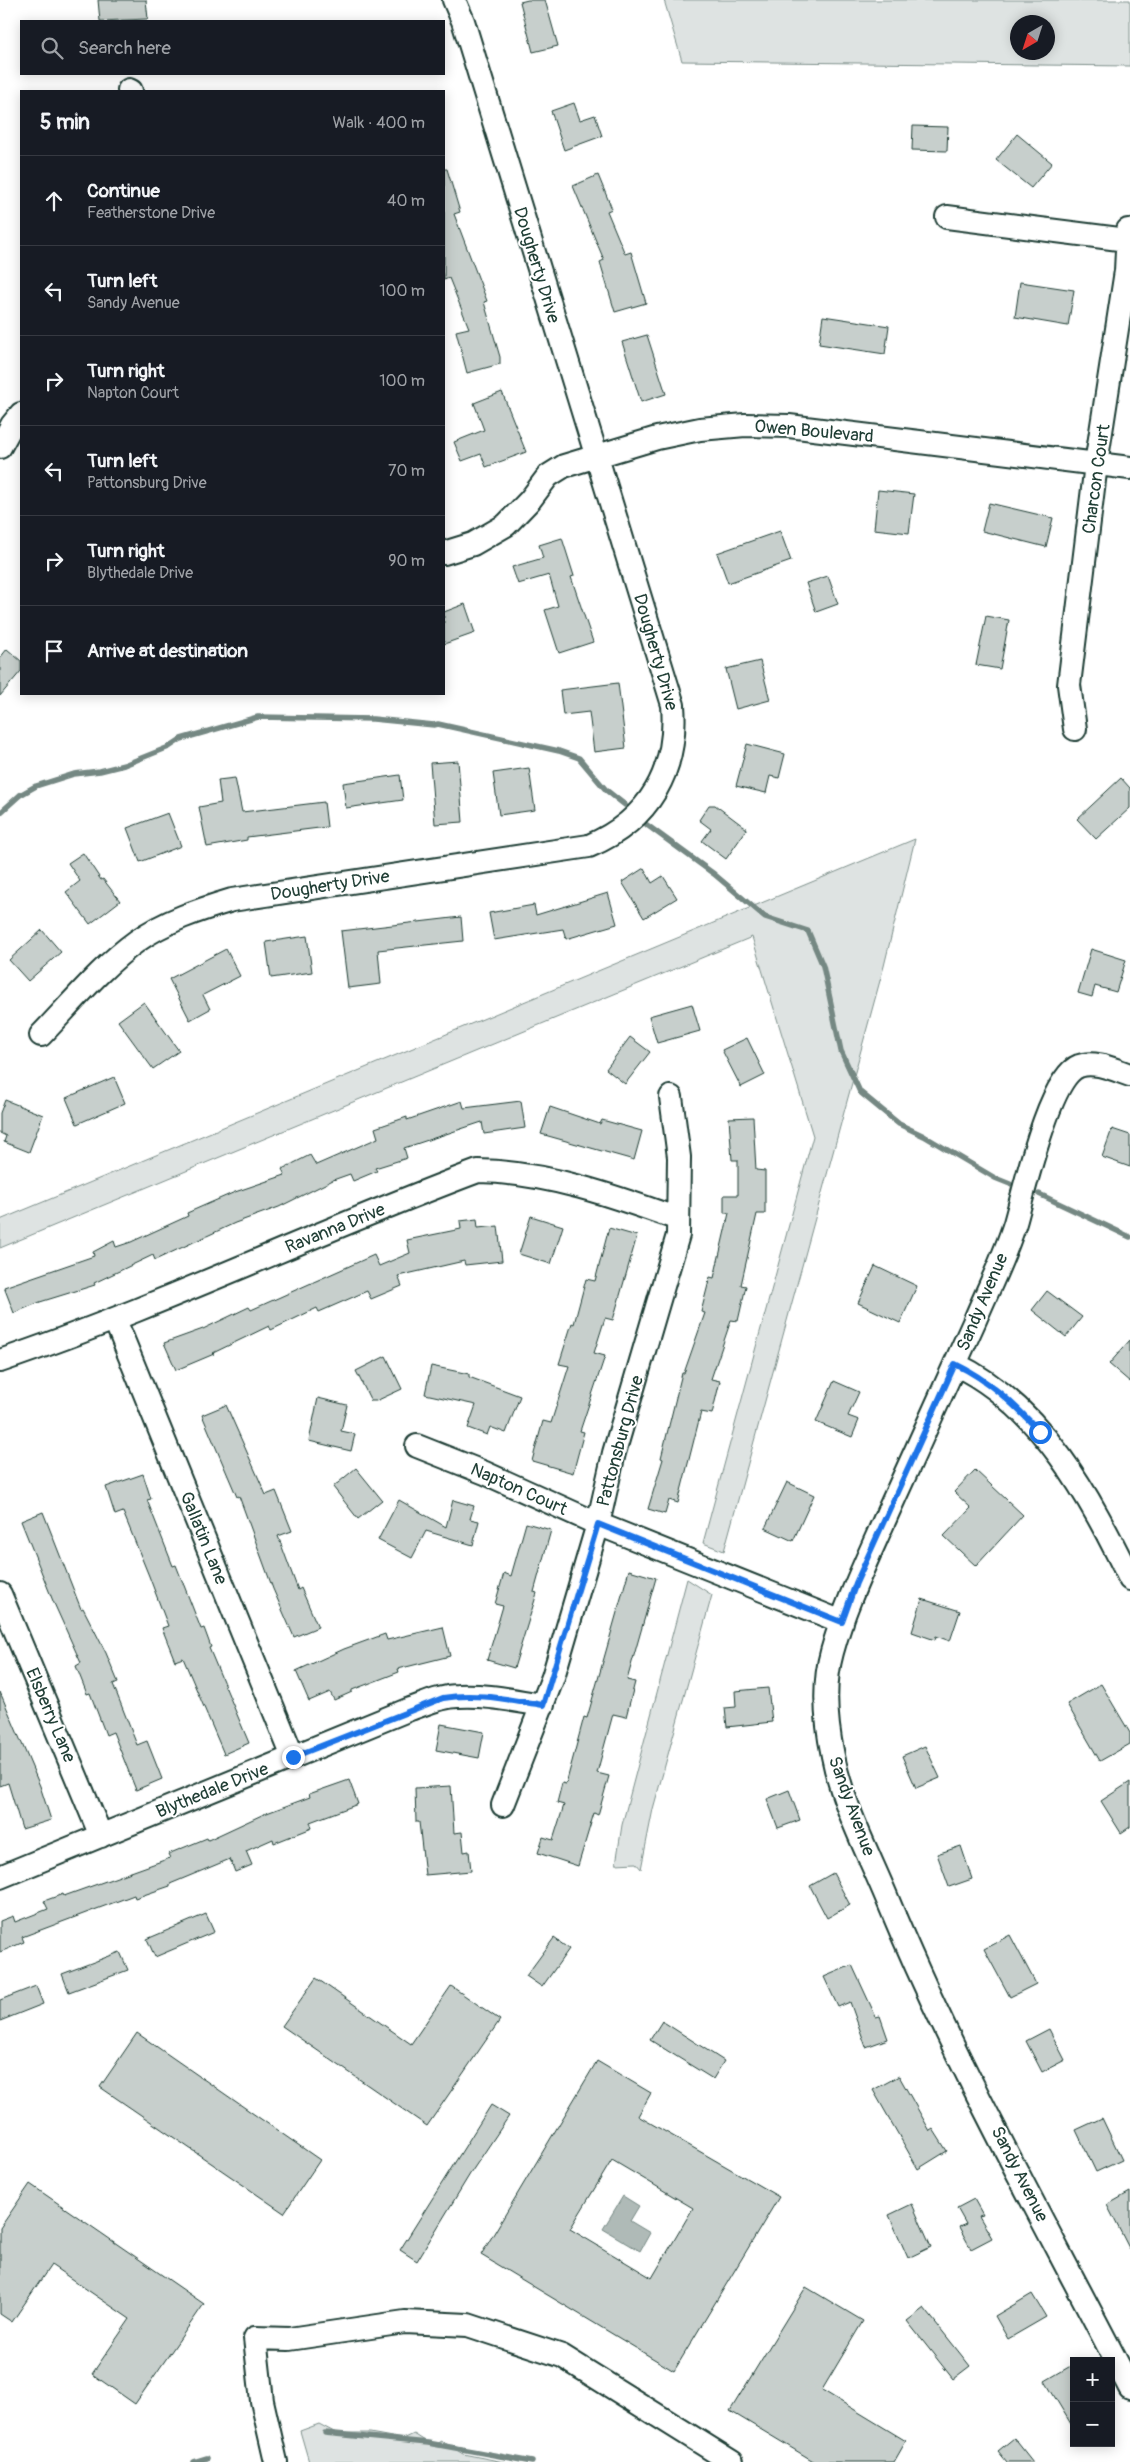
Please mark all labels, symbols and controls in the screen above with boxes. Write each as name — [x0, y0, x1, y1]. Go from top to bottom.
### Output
north arrow — [1010, 15, 1055, 60]
search box — [20, 20, 445, 75]
icon: search — [38, 34, 66, 62]
text: Search here — [78, 36, 171, 60]
text: 5 min — [40, 109, 90, 136]
text: Walk · 400 m — [332, 113, 425, 133]
text: Continue — [87, 179, 160, 203]
icon: ahead — [40, 187, 68, 215]
text: 40 m — [387, 191, 425, 211]
text: Featherstone Drive — [87, 203, 215, 223]
street label: Dougherty Drive — [508, 204, 565, 326]
text: Turn left — [87, 269, 157, 293]
icon: left — [40, 277, 68, 305]
text: 100 m — [379, 281, 425, 301]
text: Sandy Avenue — [87, 293, 180, 313]
text: Turn right — [87, 359, 165, 383]
icon: right — [40, 367, 68, 395]
text: 100 m — [379, 371, 425, 391]
text: Napton Court — [87, 383, 179, 403]
street label: Owen Boulevard — [753, 415, 875, 448]
street label: Charcon Court — [1077, 422, 1116, 535]
text: Turn left — [87, 449, 157, 473]
icon: left — [40, 457, 68, 485]
text: 70 m — [388, 461, 425, 481]
text: Pattonsburg Drive — [87, 473, 207, 493]
text: Turn right — [87, 539, 165, 563]
icon: right — [40, 547, 68, 575]
text: 90 m — [388, 551, 425, 571]
text: Blythedale Drive — [87, 563, 193, 583]
street label: Dougherty Drive — [628, 591, 683, 713]
icon: arrive — [40, 637, 68, 665]
text: Arrive at destination — [87, 639, 248, 663]
street label: Dougherty Drive — [269, 865, 391, 906]
street label: Ravanna Drive — [282, 1198, 389, 1259]
street label: Sandy Avenue — [952, 1250, 1013, 1355]
street label: Pattonsburg Drive — [592, 1373, 649, 1509]
route start — [1029, 1421, 1052, 1444]
street label: Napton Court — [467, 1458, 571, 1521]
street label: Gallatin Lane — [174, 1488, 233, 1588]
street label: Elsberry Lane — [20, 1664, 81, 1766]
route end — [282, 1746, 305, 1769]
street label: Sandy Avenue — [823, 1753, 880, 1859]
street label: Blythedale Drive — [153, 1757, 272, 1823]
street label: Sandy Avenue — [986, 2123, 1054, 2226]
map controls — [1070, 2357, 1115, 2447]
button: + — [1070, 2357, 1115, 2402]
button: − — [1070, 2402, 1115, 2447]

